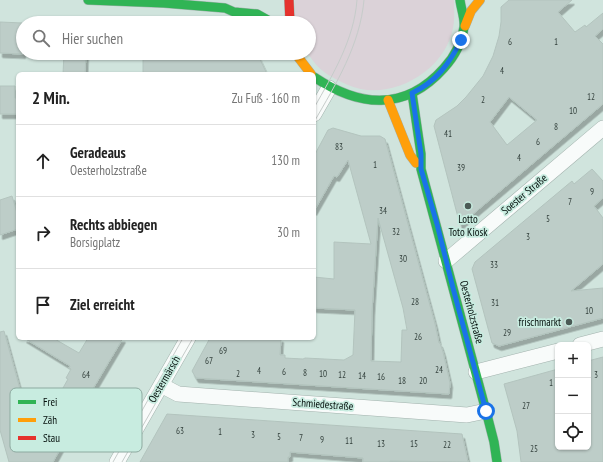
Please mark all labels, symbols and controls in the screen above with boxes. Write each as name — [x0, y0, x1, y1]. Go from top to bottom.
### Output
search box — [16, 16, 316, 60]
icon: search — [30, 27, 52, 49]
text: Hier suchen — [62, 29, 123, 48]
route end — [452, 31, 470, 49]
house number: 6 — [508, 36, 512, 47]
house number: 1 — [554, 36, 558, 47]
house number: 4 — [500, 65, 504, 76]
text: 2 Min. — [32, 87, 70, 109]
text: Zu Fuß · 160 m — [232, 90, 300, 107]
house number: 12 — [587, 91, 595, 102]
house number: 2 — [481, 94, 485, 105]
house number: 10 — [569, 105, 577, 116]
house number: 8 — [554, 121, 558, 132]
house number: 41 — [444, 128, 452, 139]
house number: 6 — [536, 136, 540, 147]
house number: 83 — [335, 141, 343, 152]
text: Geradeaus — [70, 143, 126, 162]
icon: ahead — [32, 150, 54, 172]
text: 130 m — [271, 152, 300, 169]
house number: 4 — [517, 152, 521, 163]
house number: 1 — [373, 159, 377, 170]
text: Oesterholzstraße — [70, 162, 147, 179]
house number: 39 — [457, 162, 465, 173]
street label: Soester Straße — [498, 170, 550, 217]
house number: 9 — [590, 186, 594, 197]
house number: 7 — [568, 196, 572, 207]
marker: Lotto Toto Kiosk — [463, 201, 473, 211]
house number: 34 — [379, 205, 387, 216]
place label: Lotto Toto Kiosk — [448, 212, 488, 239]
house number: 5 — [546, 213, 550, 224]
text: Rechts abbiegen — [70, 215, 157, 234]
icon: right — [32, 222, 54, 244]
text: 30 m — [277, 224, 300, 241]
house number: 32 — [392, 226, 400, 237]
house number: 3 — [526, 231, 530, 242]
text: Borsigplatz — [70, 234, 120, 251]
house number: 30 — [399, 253, 407, 264]
house number: 33 — [490, 259, 498, 270]
street label: Oesterholzstraße — [457, 279, 487, 346]
icon: arrive — [32, 294, 54, 316]
text: Ziel erreicht — [70, 295, 135, 314]
house number: 28 — [411, 296, 419, 307]
house number: 31 — [491, 297, 499, 308]
house number: 10 — [585, 305, 593, 316]
place label: frischmarkt — [518, 315, 561, 329]
marker: frischmarkt — [564, 317, 574, 327]
house number: 29 — [503, 327, 511, 338]
house number: 26 — [414, 331, 422, 342]
map controls — [555, 342, 591, 450]
button: + — [555, 342, 591, 378]
house number: 69 — [219, 345, 227, 356]
street label: Oestermärsch — [145, 353, 183, 405]
house number: 67 — [205, 355, 213, 366]
house number: 24 — [435, 364, 443, 375]
house number: 4 — [257, 365, 261, 376]
house number: 6 — [282, 366, 286, 377]
house number: 8 — [303, 367, 307, 378]
house number: 2 — [236, 368, 240, 379]
house number: 10 — [319, 368, 327, 379]
house number: 64 — [82, 369, 90, 380]
house number: 12 — [338, 369, 346, 380]
house number: 3 — [594, 369, 598, 380]
house number: 14 — [358, 370, 366, 381]
house number: 16 — [377, 371, 385, 382]
house number: 18 — [398, 375, 406, 386]
house number: 20 — [419, 375, 427, 386]
house number: 1 — [549, 377, 553, 388]
button: − — [555, 378, 591, 414]
legend — [10, 388, 142, 452]
text: Frei — [43, 395, 58, 409]
street label: Schmiedestraße — [292, 395, 354, 413]
house number: 27 — [522, 400, 530, 411]
route start — [477, 402, 495, 420]
text: Zäh — [43, 413, 57, 427]
button: locate — [555, 414, 591, 450]
house number: 63 — [176, 425, 184, 436]
house number: 1 — [218, 426, 222, 437]
house number: 3 — [251, 429, 255, 440]
text: Stau — [43, 431, 60, 445]
house number: 5 — [277, 431, 281, 442]
house number: 7 — [299, 432, 303, 443]
house number: 9 — [320, 434, 324, 445]
house number: 11 — [345, 435, 353, 446]
house number: 13 — [377, 438, 385, 449]
house number: 15 — [410, 438, 418, 449]
house number: 22 — [443, 439, 451, 450]
house number: 25 — [530, 443, 538, 454]

